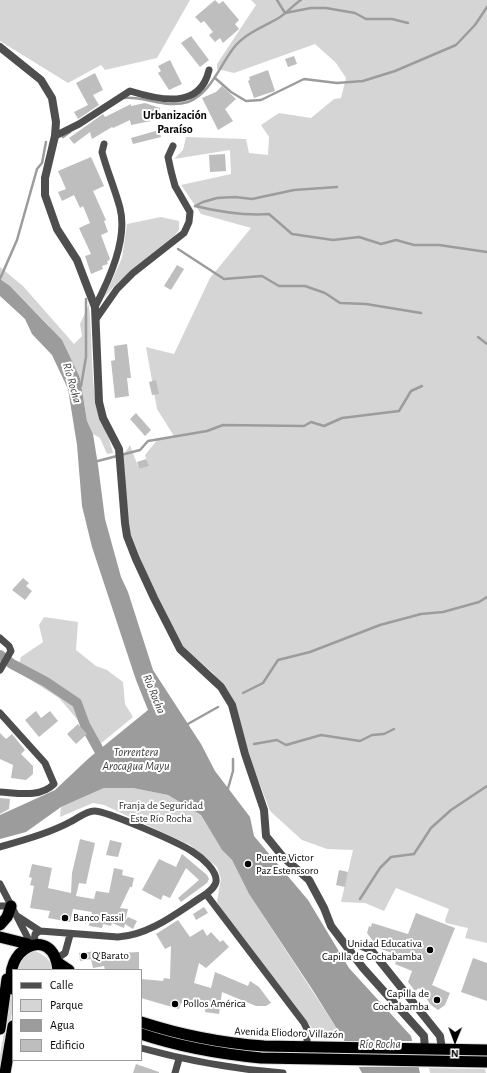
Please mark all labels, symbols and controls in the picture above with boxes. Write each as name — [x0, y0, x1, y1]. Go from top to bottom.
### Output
district label: Urbanización Paraíso — [143, 108, 207, 136]
water label: Río Rocha — [59, 361, 85, 405]
water label: Río Rocha — [140, 672, 168, 716]
water label: Torrentera Arocagua Mayu — [102, 745, 170, 773]
park label: Franja de Seguridad Este Río Rocha — [119, 799, 203, 825]
place label: Puente Victor Paz Estenssoro — [256, 851, 319, 877]
marker: Puente Victor Paz Estenssoro — [243, 859, 253, 869]
place label: Banco Fassil — [73, 911, 124, 925]
marker: Banco Fassil — [60, 913, 70, 923]
place label: Unidad Educativa Capilla de Cochabamba — [322, 937, 422, 963]
marker: Unidad Educativa Capilla de Cochabamba — [425, 945, 435, 955]
place label: Q'Barato — [92, 949, 129, 963]
marker: Q'Barato — [79, 951, 89, 961]
legend — [12, 969, 142, 1061]
text: Calle — [50, 979, 73, 991]
place label: Capilla de Cochabamba — [373, 987, 429, 1013]
marker: Capilla de Cochabamba — [432, 995, 442, 1005]
place label: Pollos América — [183, 997, 246, 1011]
text: Parque — [50, 999, 83, 1011]
marker: Pollos América — [170, 999, 180, 1009]
text: Agua — [50, 1019, 74, 1031]
north arrow — [435, 1021, 475, 1061]
street label: Avenida Eliodoro Villazón — [234, 1024, 344, 1042]
water label: Río Rocha — [359, 1037, 401, 1051]
text: Edificio — [50, 1039, 85, 1051]
text: N — [451, 1048, 459, 1059]

